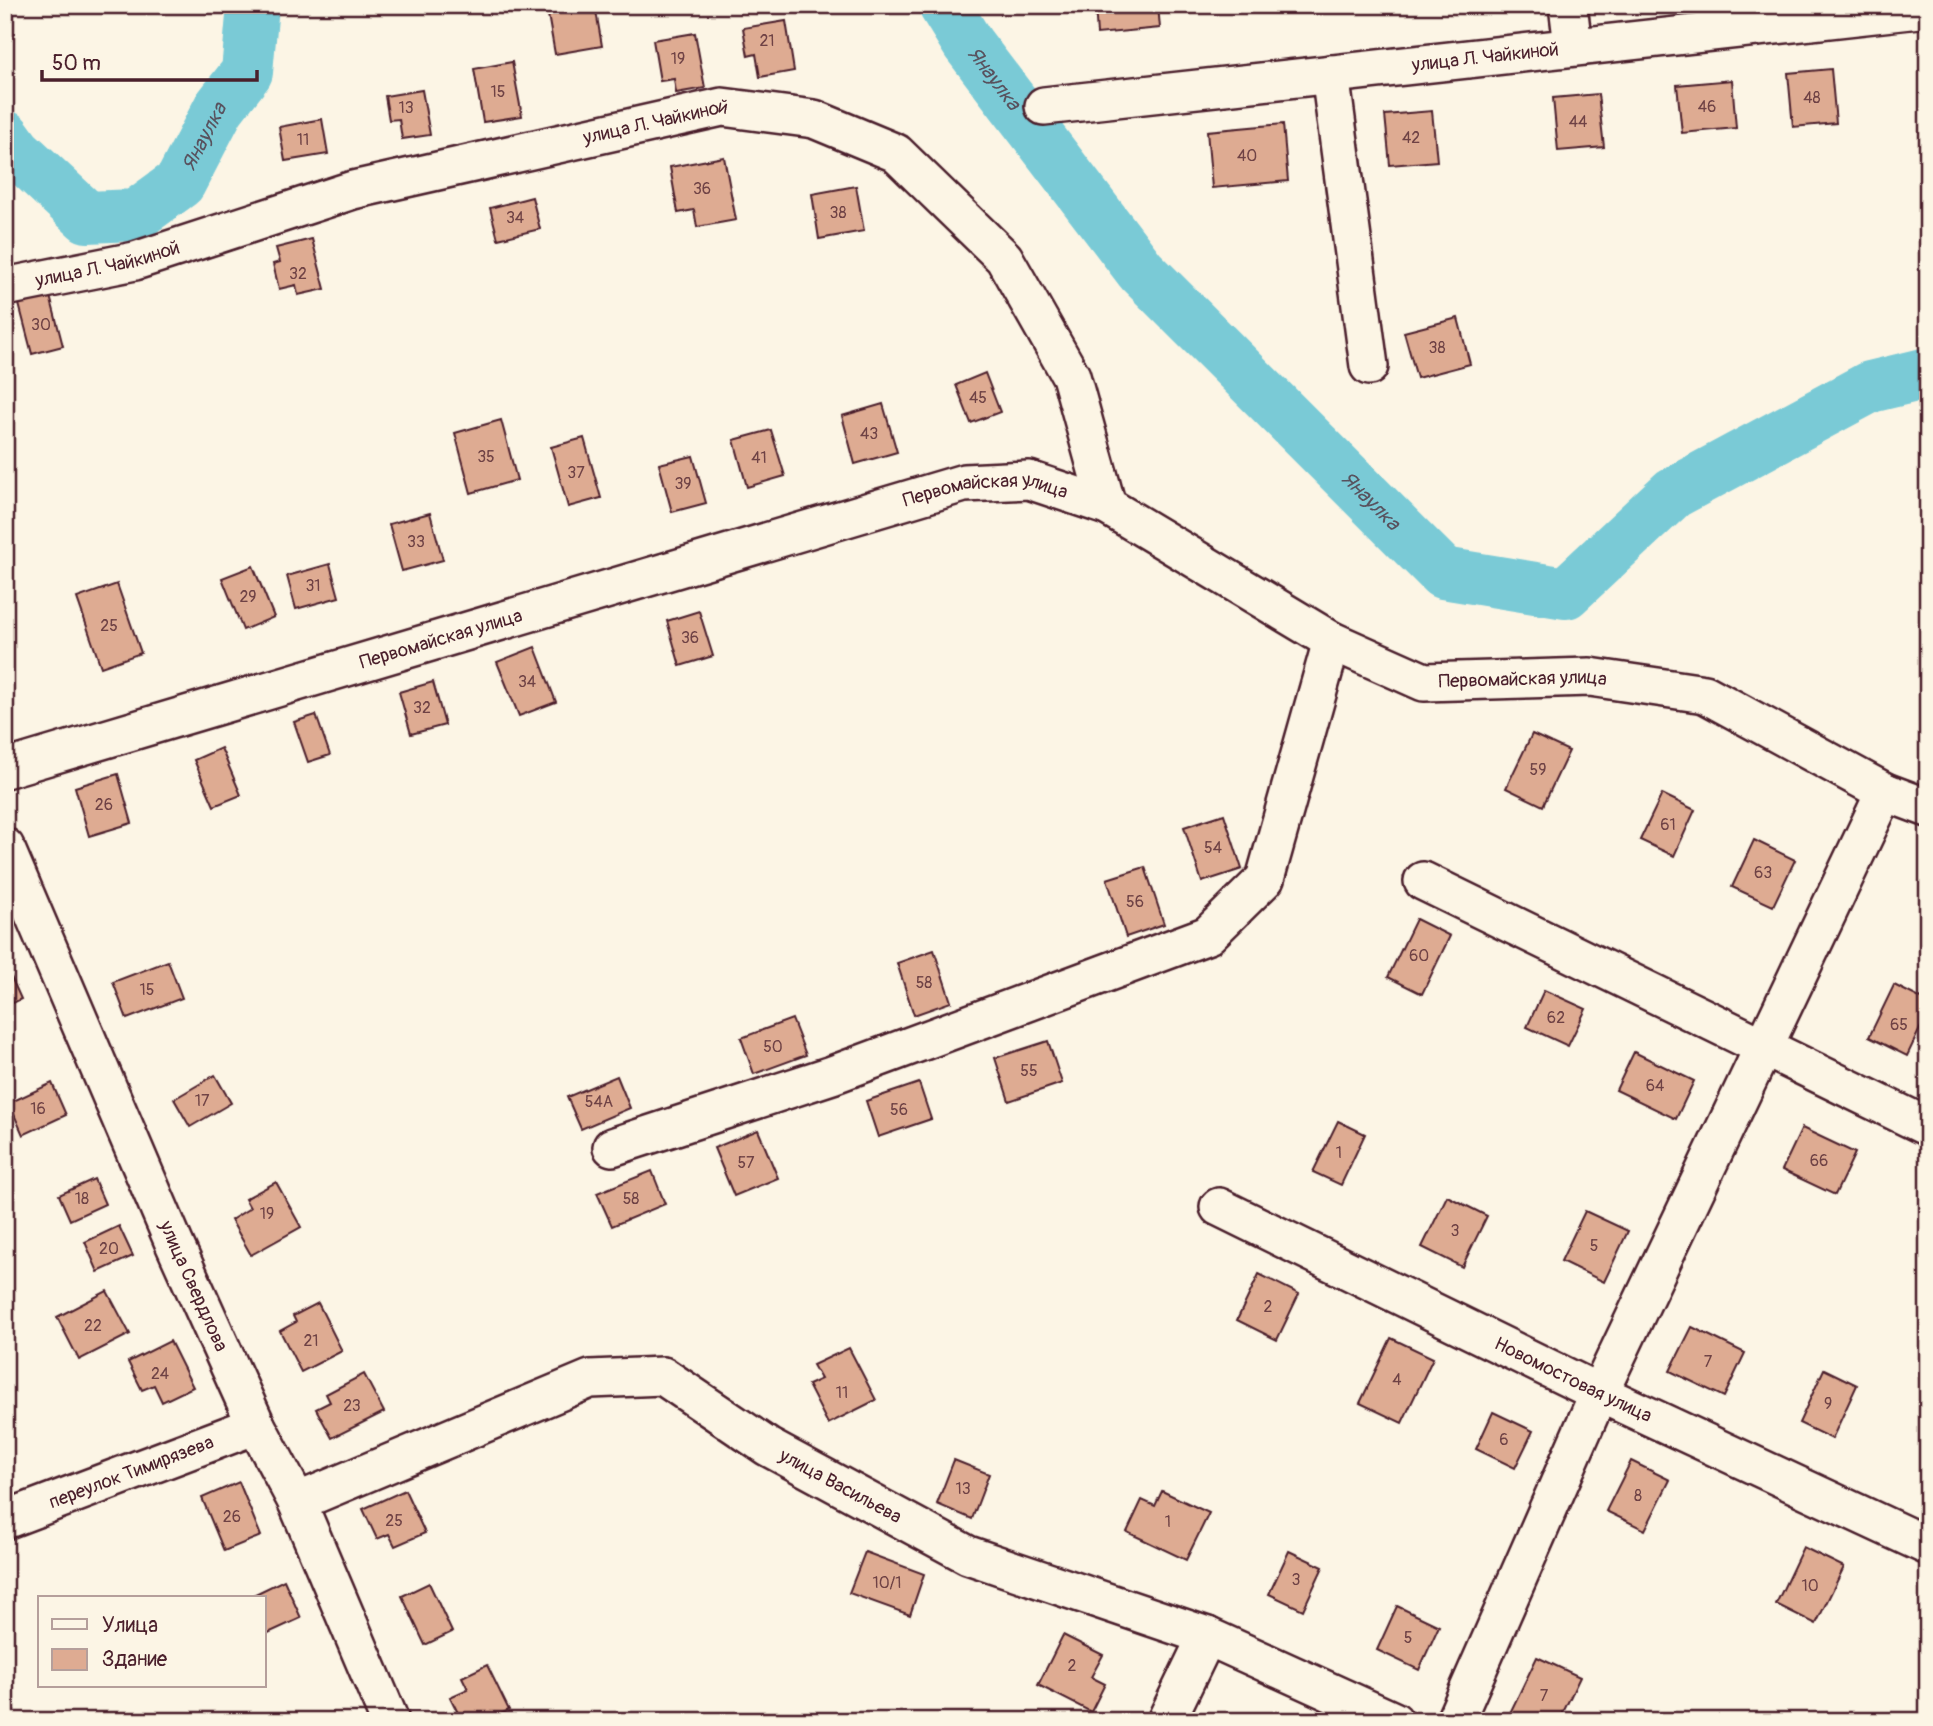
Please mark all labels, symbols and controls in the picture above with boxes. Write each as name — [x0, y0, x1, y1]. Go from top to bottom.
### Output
house number: 21 — [759, 31, 775, 51]
street label: улица Л. Чайкиной — [1410, 37, 1560, 77]
scale bar — [42, 38, 257, 82]
water label: Янаулка — [961, 41, 1028, 117]
house number: 19 — [671, 49, 685, 69]
text: 50 m — [52, 50, 101, 77]
house number: 15 — [491, 82, 505, 102]
house number: 48 — [1803, 88, 1821, 108]
street label: улица Л. Чайкиной — [580, 95, 729, 150]
water label: Янаулка — [175, 97, 233, 175]
house number: 46 — [1698, 97, 1716, 117]
house number: 13 — [398, 98, 414, 118]
house number: 44 — [1569, 112, 1587, 132]
house number: 42 — [1402, 128, 1420, 148]
house number: 11 — [297, 130, 309, 150]
house number: 40 — [1237, 146, 1257, 166]
house number: 36 — [693, 179, 711, 199]
house number: 38 — [830, 203, 847, 223]
house number: 34 — [506, 208, 524, 228]
street label: улица Л. Чайкиной — [32, 235, 183, 293]
house number: 32 — [289, 264, 307, 284]
house number: 30 — [31, 315, 51, 335]
house number: 38 — [1429, 338, 1446, 358]
house number: 45 — [969, 388, 987, 408]
house number: 43 — [860, 424, 878, 444]
house number: 35 — [477, 447, 495, 467]
house number: 41 — [751, 448, 767, 468]
house number: 37 — [567, 463, 585, 483]
water label: Янаулка — [1335, 465, 1407, 537]
street label: Первомайская улица — [900, 468, 1071, 513]
house number: 39 — [674, 474, 692, 494]
house number: 33 — [407, 532, 425, 552]
house number: 31 — [305, 576, 321, 596]
house number: 29 — [239, 587, 257, 607]
street label: Первомайская улица — [357, 603, 525, 675]
house number: 25 — [100, 616, 118, 636]
house number: 36 — [681, 628, 699, 648]
street label: Первомайская улица — [1438, 665, 1609, 694]
house number: 34 — [518, 672, 536, 692]
house number: 32 — [413, 698, 431, 718]
house number: 59 — [1530, 760, 1546, 780]
house number: 26 — [95, 795, 113, 815]
house number: 61 — [1660, 815, 1676, 835]
house number: 54 — [1204, 838, 1222, 858]
house number: 63 — [1754, 863, 1772, 883]
house number: 56 — [1126, 892, 1144, 912]
house number: 60 — [1409, 946, 1429, 966]
house number: 58 — [916, 973, 932, 993]
house number: 15 — [140, 980, 154, 1000]
house number: 62 — [1547, 1008, 1565, 1028]
house number: 65 — [1890, 1015, 1908, 1035]
house number: 50 — [763, 1037, 783, 1057]
house number: 55 — [1020, 1061, 1038, 1081]
house number: 64 — [1646, 1076, 1664, 1096]
house number: 17 — [195, 1091, 210, 1111]
house number: 54А — [585, 1092, 613, 1112]
house number: 16 — [30, 1099, 46, 1119]
house number: 56 — [890, 1100, 908, 1120]
house number: 1 — [1336, 1143, 1342, 1163]
house number: 66 — [1810, 1151, 1828, 1171]
house number: 57 — [737, 1153, 755, 1173]
house number: 18 — [75, 1189, 89, 1209]
house number: 58 — [623, 1189, 639, 1209]
house number: 19 — [260, 1204, 274, 1224]
street label: улица Свердлова — [154, 1216, 233, 1355]
house number: 3 — [1451, 1221, 1460, 1241]
house number: 5 — [1590, 1236, 1598, 1256]
house number: 20 — [99, 1239, 119, 1259]
house number: 2 — [1264, 1297, 1273, 1317]
house number: 22 — [84, 1316, 102, 1336]
house number: 21 — [303, 1331, 319, 1351]
street label: Новомостовая улица — [1490, 1332, 1656, 1428]
house number: 7 — [1704, 1352, 1713, 1372]
house number: 24 — [151, 1364, 169, 1384]
house number: 4 — [1392, 1370, 1402, 1390]
house number: 11 — [836, 1383, 848, 1403]
house number: 9 — [1824, 1394, 1832, 1414]
house number: 23 — [343, 1396, 361, 1416]
street label: переулок Тимирязева — [45, 1430, 217, 1514]
house number: 6 — [1499, 1430, 1509, 1450]
street label: улица Васильева — [774, 1443, 906, 1529]
house number: 13 — [955, 1479, 971, 1499]
house number: 8 — [1634, 1486, 1642, 1506]
house number: 26 — [223, 1507, 241, 1527]
house number: 25 — [385, 1511, 403, 1531]
house number: 1 — [1165, 1512, 1171, 1532]
house number: 3 — [1292, 1570, 1301, 1590]
house number: 10/1 — [872, 1573, 902, 1593]
house number: 10 — [1801, 1576, 1819, 1596]
legend — [38, 1596, 266, 1688]
text: Улица — [102, 1612, 158, 1639]
house number: 5 — [1404, 1628, 1412, 1648]
text: Здание — [102, 1646, 168, 1673]
house number: 2 — [1068, 1656, 1077, 1676]
house number: 7 — [1540, 1686, 1549, 1706]

